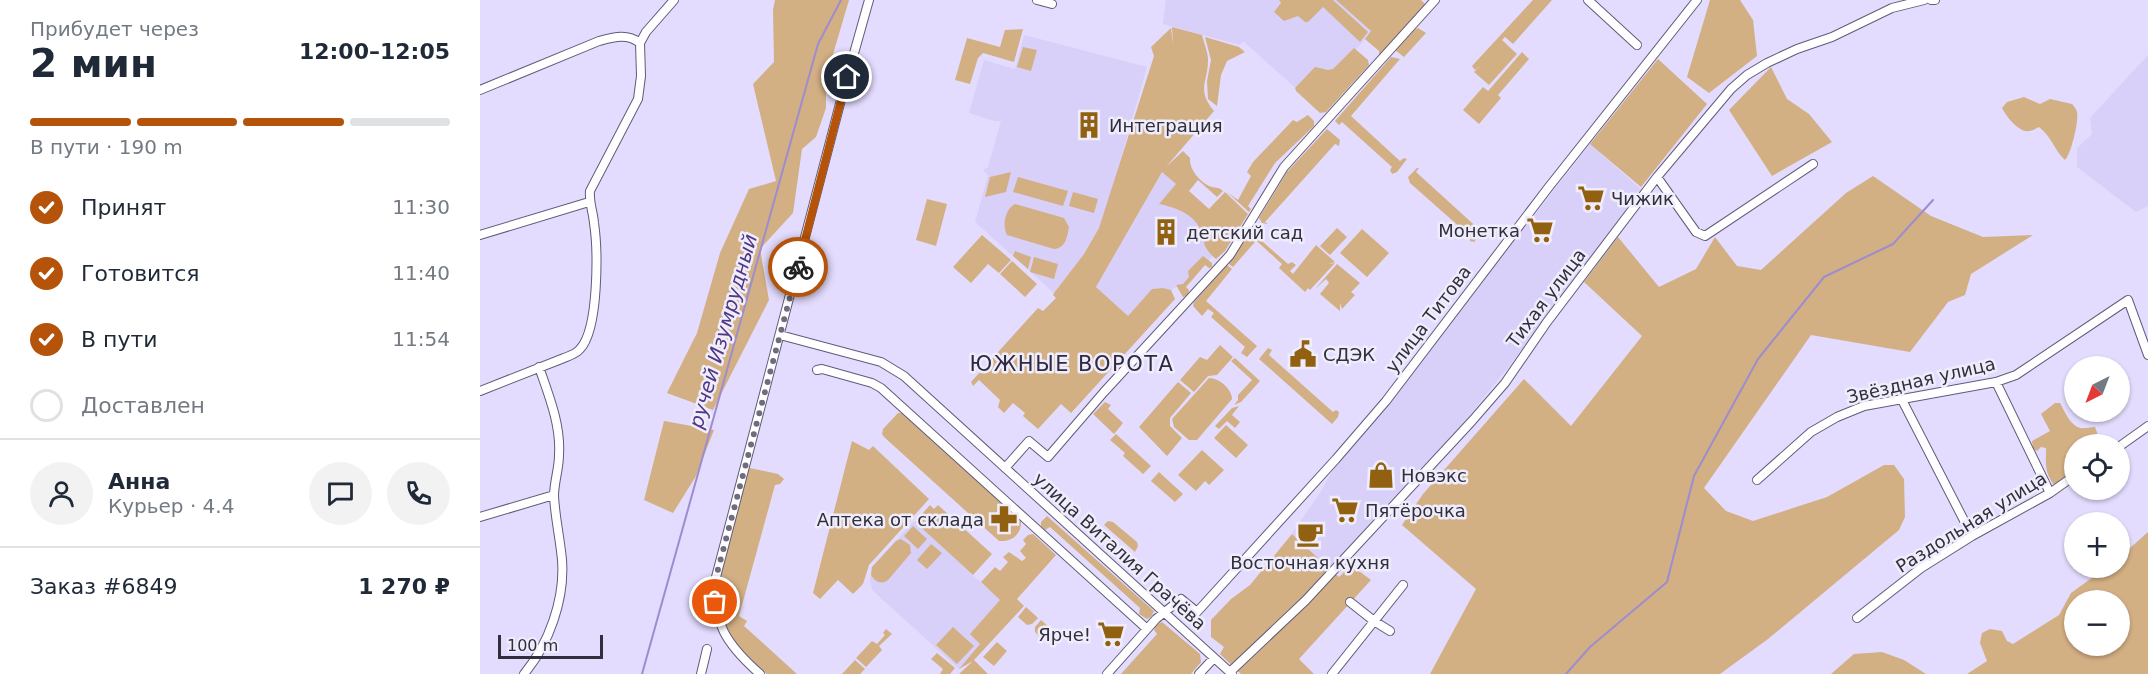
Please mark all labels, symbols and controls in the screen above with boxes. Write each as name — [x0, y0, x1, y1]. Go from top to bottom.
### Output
text: Прибудет через — [30, 17, 199, 41]
text: 12:00–12:05 — [299, 39, 450, 64]
text: 2 мин — [30, 41, 157, 86]
pin — [821, 51, 872, 102]
icon: home — [830, 60, 863, 93]
building icon: Интеграция — [1074, 110, 1104, 140]
place label: Интеграция — [1109, 115, 1222, 136]
text: В пути · 190 m — [30, 135, 183, 159]
supermarket icon: Чижик — [1576, 183, 1606, 213]
place label: Чижик — [1611, 188, 1674, 209]
icon: check — [30, 191, 63, 224]
text: Принят — [81, 195, 166, 220]
text: 11:30 — [392, 195, 450, 219]
supermarket icon: Монетка — [1525, 215, 1555, 245]
building icon: детский сад — [1151, 217, 1181, 247]
place label: Монетка — [1438, 220, 1520, 241]
place label: детский сад — [1186, 222, 1303, 243]
water label: ручей Изумрудный — [684, 231, 762, 432]
courier — [768, 237, 828, 297]
street label: Тихая улица — [1501, 245, 1590, 352]
icon: bike — [782, 251, 815, 284]
icon: check — [30, 257, 63, 290]
text: Готовится — [81, 261, 200, 286]
text: 11:40 — [392, 261, 450, 285]
street label: улица Титова — [1381, 261, 1475, 377]
icon: check — [30, 323, 63, 356]
text: В пути — [81, 327, 158, 352]
text: 11:54 — [392, 327, 450, 351]
public building icon: СДЭК — [1288, 339, 1318, 369]
place label: СДЭК — [1323, 344, 1375, 365]
district label: ЮЖНЫЕ ВОРОТА — [970, 352, 1174, 376]
street label: Звёздная улица — [1845, 353, 1997, 407]
north arrow — [2064, 356, 2130, 422]
map controls — [2064, 356, 2130, 656]
text: Доставлен — [81, 393, 205, 418]
button: locate — [2064, 434, 2130, 500]
shop icon: Новэкс — [1366, 460, 1396, 490]
button: person — [30, 462, 93, 525]
button: chat — [309, 462, 372, 525]
button: phone — [387, 462, 450, 525]
place label: Новэкс — [1401, 465, 1467, 486]
street label: Раздольная улица — [1892, 467, 2050, 577]
street label: улица Виталия Грачёва — [1029, 468, 1211, 634]
text: Анна — [108, 469, 170, 494]
text: Курьер · 4.4 — [108, 494, 234, 518]
supermarket icon: Пятёрочка — [1330, 495, 1360, 525]
place label: Пятёрочка — [1365, 500, 1466, 521]
pharmacy icon: Аптека от склада — [989, 504, 1019, 534]
place label: Аптека от склада — [817, 509, 984, 530]
button: + — [2064, 512, 2130, 578]
cafe icon: Восточная кухня — [1295, 519, 1325, 549]
place label: Восточная кухня — [1230, 552, 1390, 573]
text: Заказ #6849 — [30, 574, 177, 599]
text: 1 270 ₽ — [358, 574, 450, 599]
pin — [689, 576, 740, 627]
icon: bag — [698, 585, 731, 618]
button: − — [2064, 590, 2130, 656]
supermarket icon: Ярче! — [1096, 619, 1126, 649]
place label: Ярче! — [1038, 624, 1091, 645]
scale bar — [498, 632, 603, 660]
text: 100 m — [507, 636, 558, 655]

